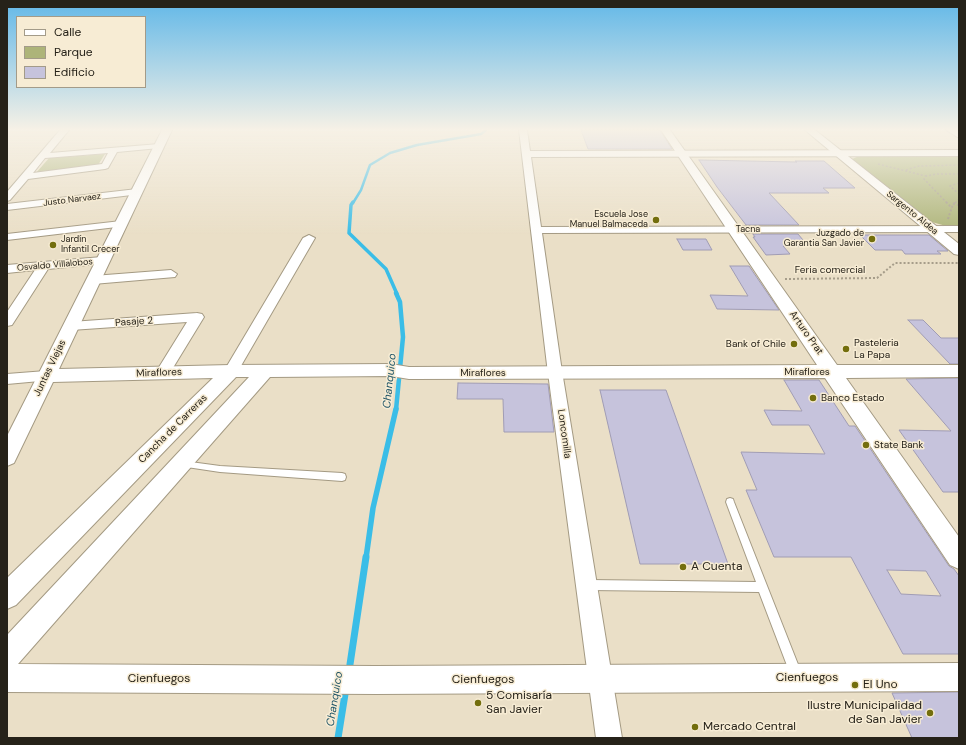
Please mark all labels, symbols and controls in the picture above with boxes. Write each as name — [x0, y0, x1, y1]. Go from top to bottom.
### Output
legend — [16, 16, 146, 88]
text: Calle — [54, 24, 81, 40]
text: Parque — [54, 44, 93, 60]
text: Edificio — [54, 64, 95, 80]
street label: Sargento Aldea — [884, 189, 940, 237]
street label: Justo Narvaez — [42, 191, 102, 209]
place label: Escuela Jose Manuel Balmaceda — [570, 210, 648, 231]
marker: Escuela Jose Manuel Balmaceda — [651, 215, 661, 225]
street label: Tacna — [736, 225, 760, 235]
place label: Juzgado de Garantia San Javier — [784, 229, 864, 250]
marker: Juzgado de Garantia San Javier — [867, 234, 877, 244]
place label: Jardín Infantil Crecer — [61, 235, 120, 256]
marker: Jardín Infantil Crecer — [48, 240, 58, 250]
street label: Osvaldo Villalobos — [17, 256, 93, 274]
street label: Feria comercial — [795, 264, 865, 276]
street label: Arturo Prat — [787, 309, 825, 357]
street label: Pasaje 2 — [115, 315, 153, 329]
place label: Pasteleria La Papa — [854, 337, 899, 360]
street label: Juntas Viejas — [31, 338, 69, 398]
place label: Bank of Chile — [726, 338, 786, 350]
marker: Bank of Chile — [789, 339, 799, 349]
marker: Pasteleria La Papa — [841, 344, 851, 354]
water label: Chanquico — [381, 353, 399, 409]
street label: Miraflores — [136, 366, 182, 380]
street label: Miraflores — [784, 366, 830, 378]
street label: Miraflores — [460, 367, 506, 379]
street label: Cancha de Carreras — [136, 392, 210, 466]
place label: Banco Estado — [821, 392, 885, 404]
marker: Banco Estado — [808, 393, 818, 403]
street label: Loncomilla — [555, 409, 573, 459]
place label: State Bank — [874, 439, 923, 451]
marker: State Bank — [861, 440, 871, 450]
place label: A Cuenta — [691, 560, 743, 574]
marker: A Cuenta — [678, 562, 688, 572]
water label: Chanquico — [324, 671, 346, 727]
street label: Cienfuegos — [776, 671, 838, 685]
street label: Cienfuegos — [128, 672, 190, 686]
street label: Cienfuegos — [452, 673, 514, 687]
place label: El Uno — [863, 678, 898, 692]
marker: El Uno — [850, 680, 860, 690]
place label: 5 Comisaría San Javier — [486, 689, 552, 717]
marker: 5 Comisaría San Javier — [473, 698, 483, 708]
place label: Ilustre Municipalidad de San Javier — [807, 699, 922, 727]
marker: Ilustre Municipalidad de San Javier — [925, 708, 935, 718]
place label: Mercado Central — [703, 720, 796, 734]
marker: Mercado Central — [690, 722, 700, 732]

